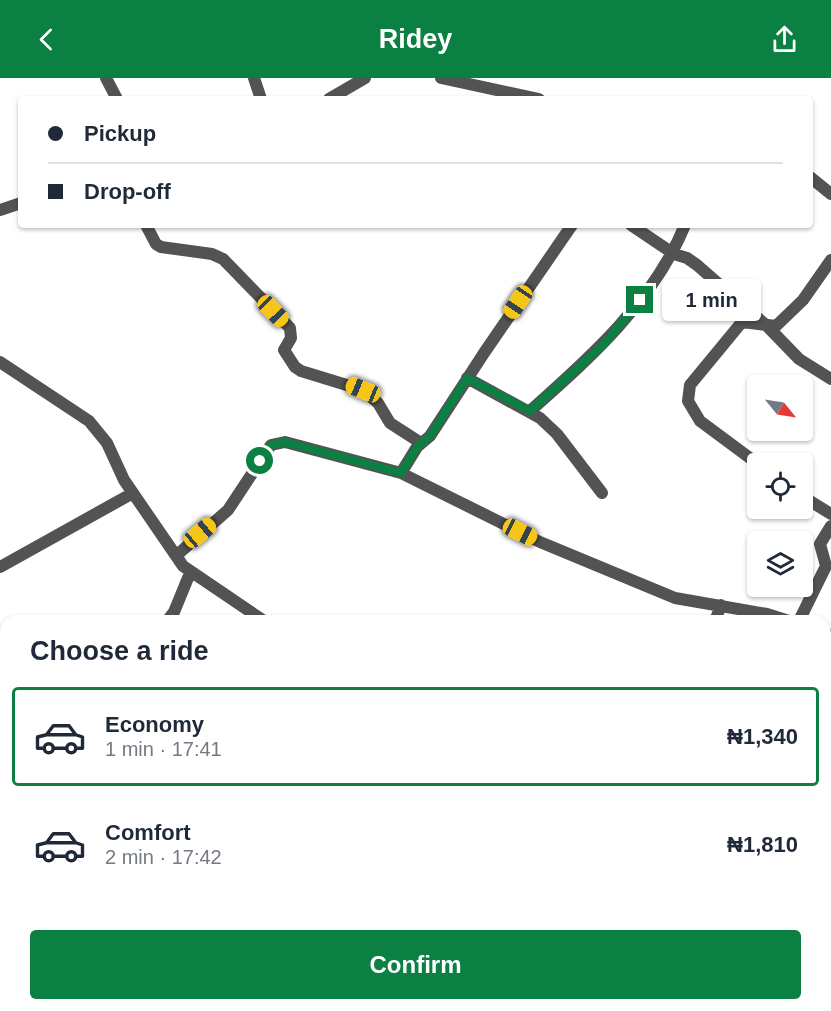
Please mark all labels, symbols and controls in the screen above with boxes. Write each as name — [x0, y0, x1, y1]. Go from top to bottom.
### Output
icon: back — [30, 23, 63, 56]
icon: share — [768, 23, 801, 56]
text: Ridey — [379, 24, 452, 54]
text: Pickup — [84, 121, 156, 146]
text: Drop-off — [84, 179, 171, 204]
callout: 1 min — [661, 279, 760, 321]
car — [500, 282, 536, 322]
route end — [626, 286, 653, 313]
text: 1 min — [685, 289, 738, 311]
car — [254, 292, 292, 330]
car — [343, 375, 383, 405]
north arrow — [747, 375, 813, 441]
map controls — [747, 375, 813, 597]
route start — [246, 447, 273, 474]
button: locate — [747, 453, 813, 519]
car — [180, 515, 220, 551]
car — [500, 516, 540, 548]
button: layers — [747, 531, 813, 597]
text: Choose a ride — [30, 636, 209, 666]
icon: car — [33, 710, 87, 764]
text: Economy — [105, 712, 204, 737]
text: ₦1,340 — [727, 724, 798, 749]
text: 1 min · 17:41 — [105, 738, 222, 760]
icon: car — [33, 818, 87, 872]
text: Comfort — [105, 820, 191, 845]
text: ₦1,810 — [727, 832, 798, 857]
text: 2 min · 17:42 — [105, 846, 222, 868]
button: Confirm — [30, 930, 801, 999]

